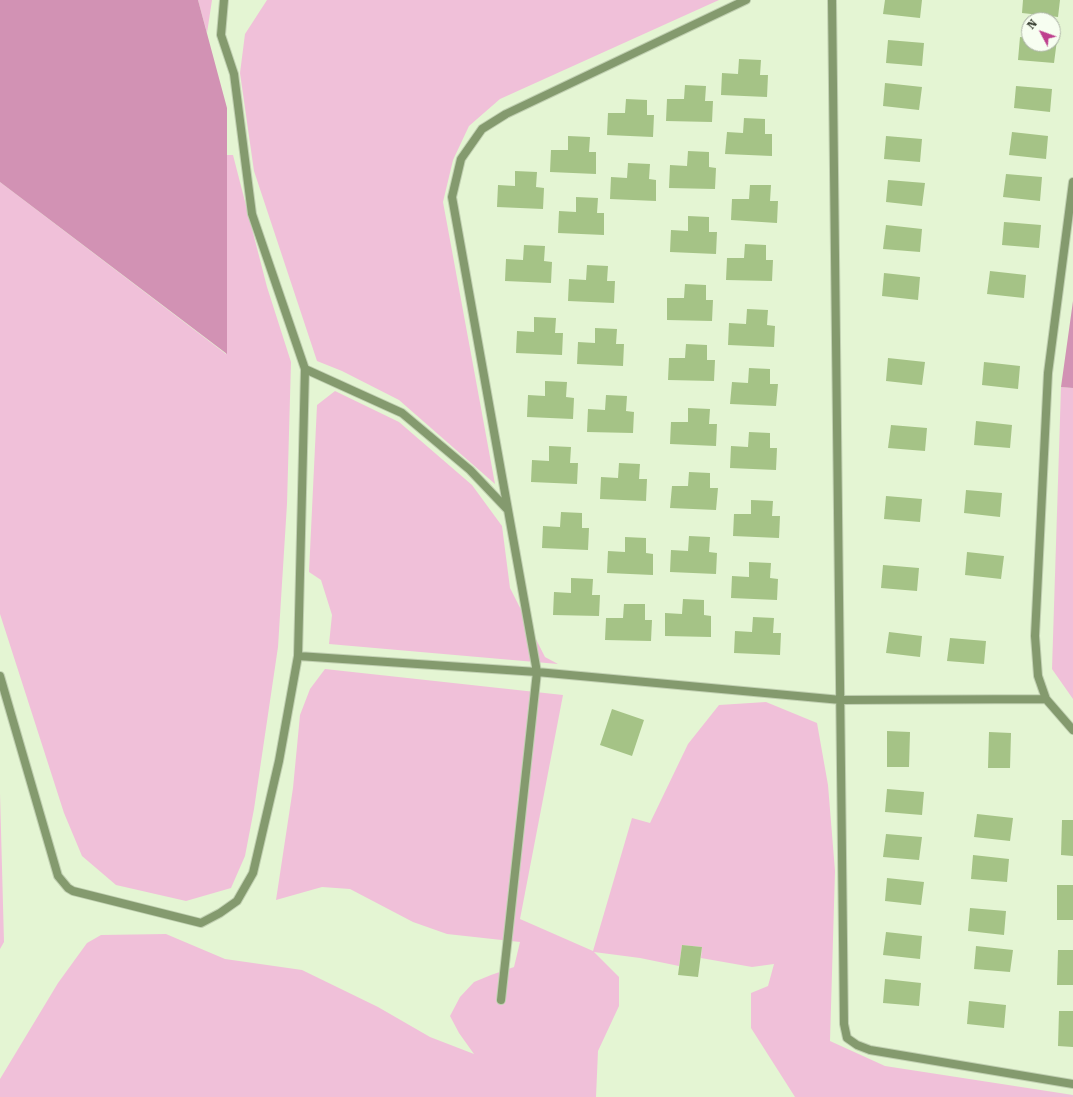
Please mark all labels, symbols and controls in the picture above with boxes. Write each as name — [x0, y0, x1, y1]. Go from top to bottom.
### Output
north arrow — [1021, 12, 1061, 52]
text: N — [1025, 17, 1040, 32]

